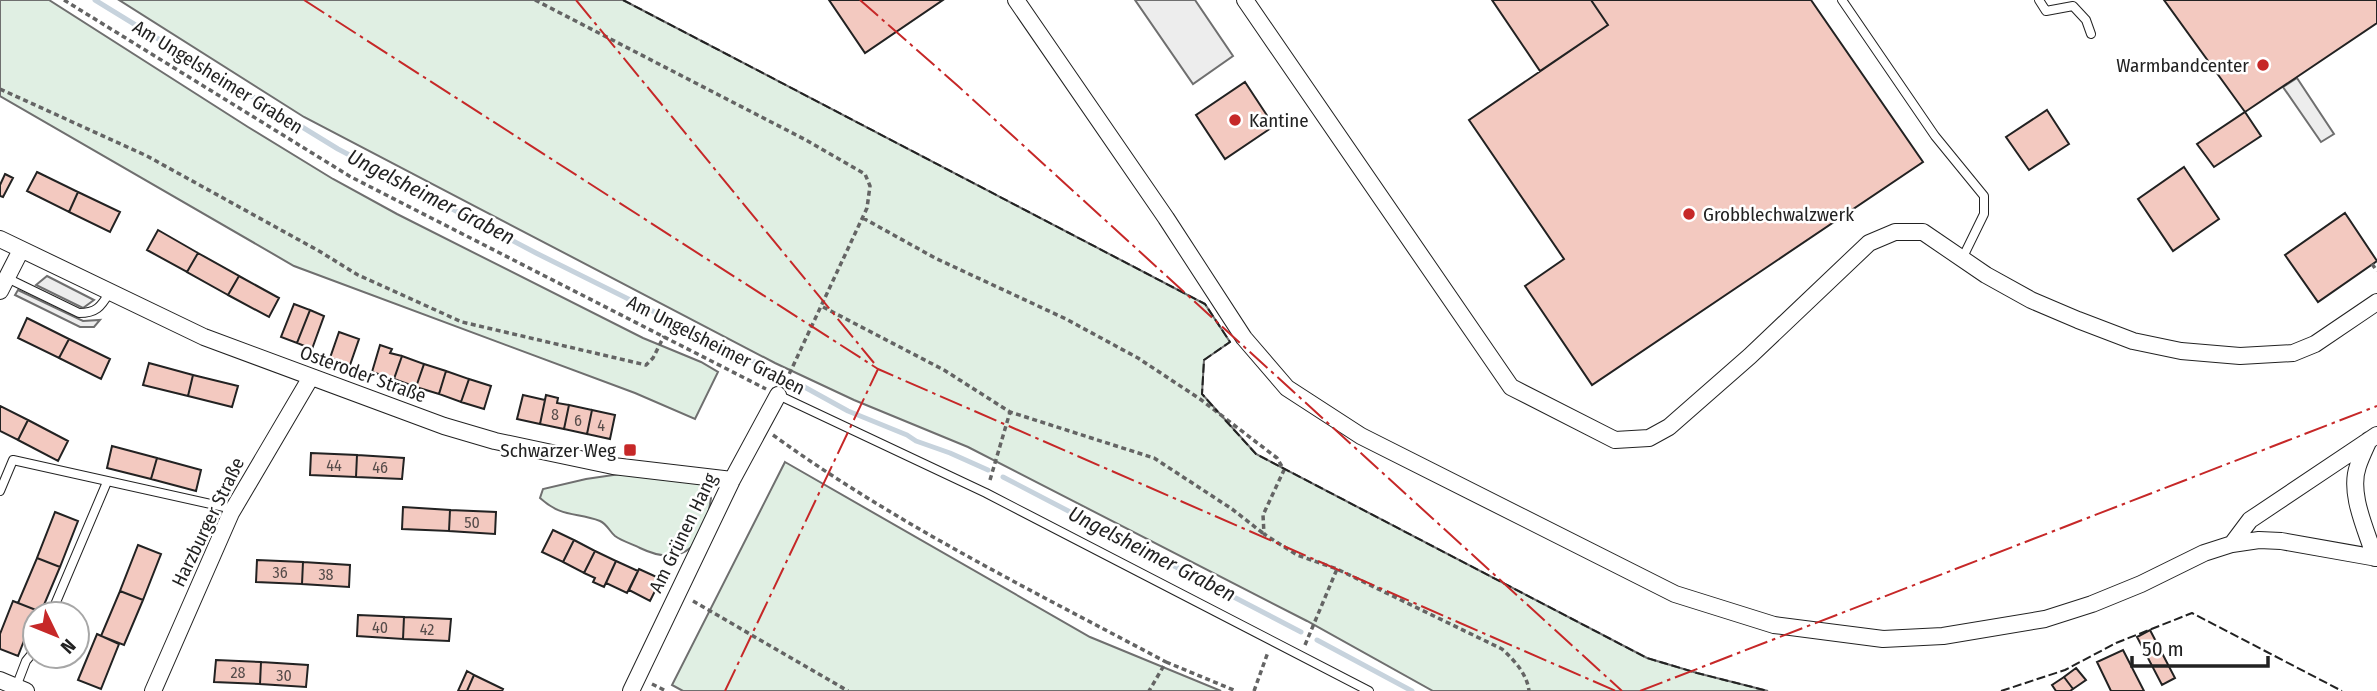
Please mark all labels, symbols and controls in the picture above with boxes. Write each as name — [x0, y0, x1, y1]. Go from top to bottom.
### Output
street label: Am Ungelsheimer Graben — [129, 15, 307, 139]
place label: Warmbandcenter — [2116, 54, 2249, 77]
marker: Warmbandcenter — [2255, 57, 2271, 73]
place label: Kantine — [1249, 109, 1309, 132]
marker: Kantine — [1227, 112, 1243, 128]
water label: Ungelsheimer Graben — [343, 144, 519, 250]
place label: Grobblechwalzwerk — [1703, 203, 1854, 226]
marker: Grobblechwalzwerk — [1681, 206, 1697, 222]
street label: Am Ungelsheimer Graben — [623, 290, 809, 400]
street label: Osteroder Straße — [297, 341, 429, 407]
house number: 8 — [551, 405, 559, 424]
house number: 6 — [574, 411, 582, 430]
house number: 4 — [597, 416, 605, 435]
place label: Schwarzer Weg — [500, 439, 616, 462]
marker: Schwarzer Weg — [622, 442, 638, 458]
street label: Harzburger Straße — [167, 454, 249, 590]
house number: 44 — [326, 456, 342, 475]
house number: 46 — [372, 458, 388, 477]
street label: Am Grünen Hang — [644, 469, 722, 597]
water label: Ungelsheimer Graben — [1064, 501, 1240, 607]
house number: 50 — [464, 513, 480, 532]
house number: 36 — [272, 563, 288, 582]
house number: 38 — [318, 565, 334, 584]
north arrow — [21, 600, 91, 670]
house number: 40 — [372, 618, 388, 637]
house number: 42 — [420, 620, 434, 639]
scale bar — [2132, 624, 2268, 668]
text: N — [56, 634, 80, 658]
text: 50 m — [2142, 636, 2184, 662]
house number: 28 — [230, 663, 246, 682]
house number: 30 — [276, 666, 292, 685]

